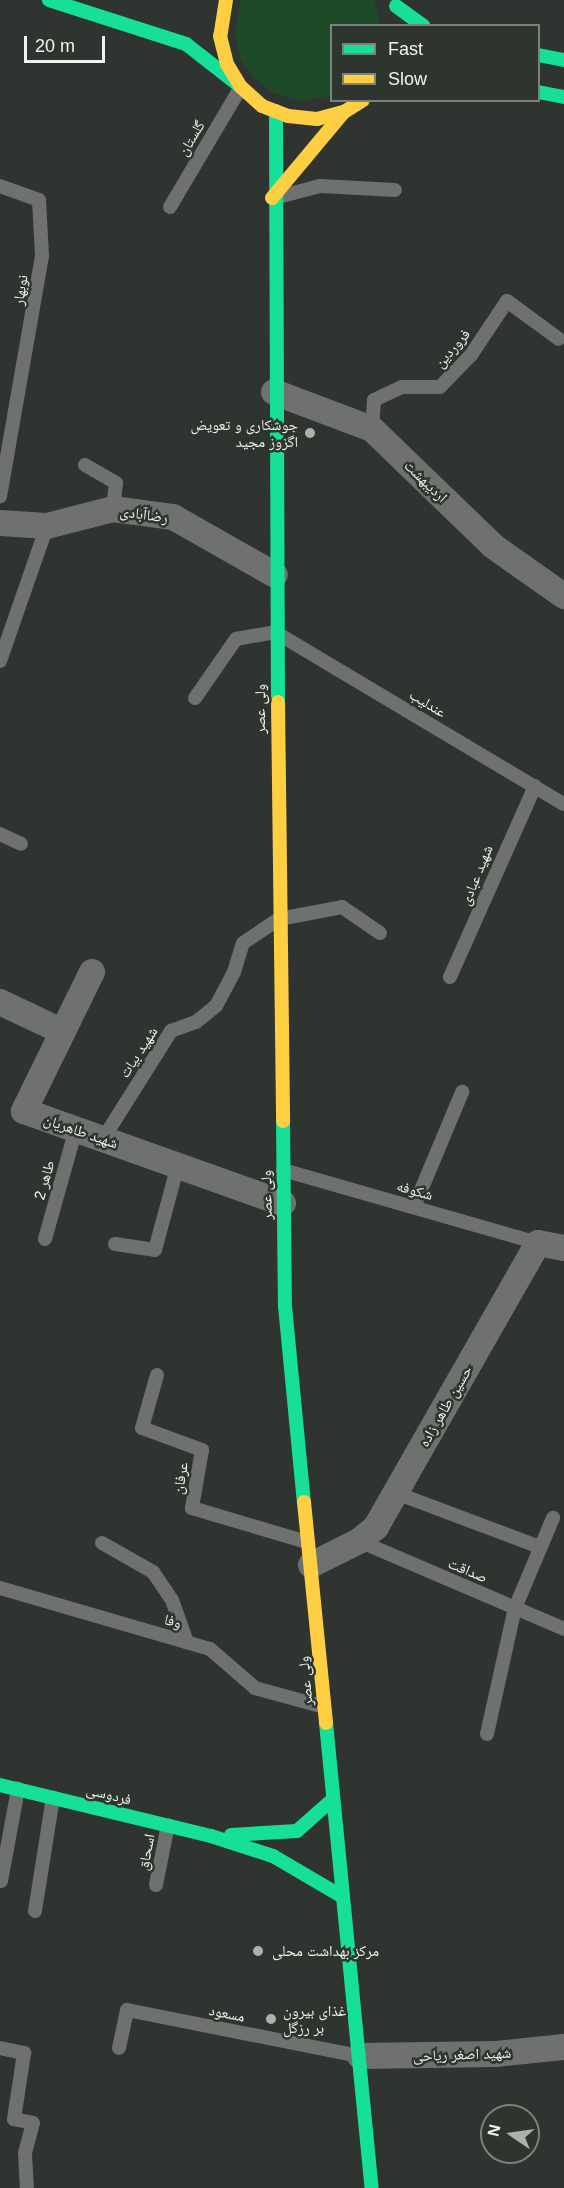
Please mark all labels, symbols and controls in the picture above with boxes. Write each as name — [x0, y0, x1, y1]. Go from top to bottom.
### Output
scale bar — [27, 24, 108, 62]
legend — [330, 24, 540, 102]
text: 20 m — [35, 36, 75, 56]
text: Fast — [388, 39, 423, 59]
text: Slow — [388, 69, 427, 89]
street label: گلستان — [174, 117, 208, 159]
street label: نوبهار — [9, 273, 31, 307]
street label: فروردین — [430, 325, 474, 371]
place label: جوشکاری و تعویض اگزوز مجید — [190, 415, 298, 450]
marker: جوشکاری و تعویض اگزوز مجید — [303, 426, 317, 440]
street label: اردیبهشت — [401, 456, 451, 506]
street label: رضاآبادی — [119, 502, 169, 526]
street label: ولی عصر — [251, 684, 269, 734]
street label: عندلیب — [406, 685, 450, 721]
street label: شهید عبادی — [456, 842, 496, 908]
street label: شهید بیات — [115, 1023, 161, 1081]
street label: شهید طاهریان — [41, 1110, 121, 1152]
street label: طاهر 2 — [30, 1158, 58, 1202]
street label: ولی عصر — [257, 1170, 275, 1220]
street label: شکوفه — [395, 1176, 435, 1204]
street label: حسین طاهر زاده — [414, 1362, 476, 1450]
street label: عرفان — [168, 1460, 192, 1496]
street label: صداقت — [446, 1554, 490, 1586]
street label: وفا — [162, 1610, 184, 1632]
street label: ولی عصر — [294, 1655, 316, 1707]
street label: فردوسی — [85, 1780, 133, 1808]
street label: اسحاق — [134, 1832, 158, 1872]
marker: مرکز بهداشت محلی — [249, 1942, 267, 1960]
place label: مرکز بهداشت محلی — [272, 1942, 379, 1960]
street label: مسعود — [208, 2001, 246, 2025]
place label: غذای بیرون بر رزگل — [283, 2001, 346, 2036]
marker: غذای بیرون بر رزگل — [264, 2012, 278, 2026]
street label: شهید اصغر ریاحی — [412, 2043, 512, 2065]
north arrow — [480, 2104, 540, 2164]
text: N — [484, 2123, 504, 2138]

